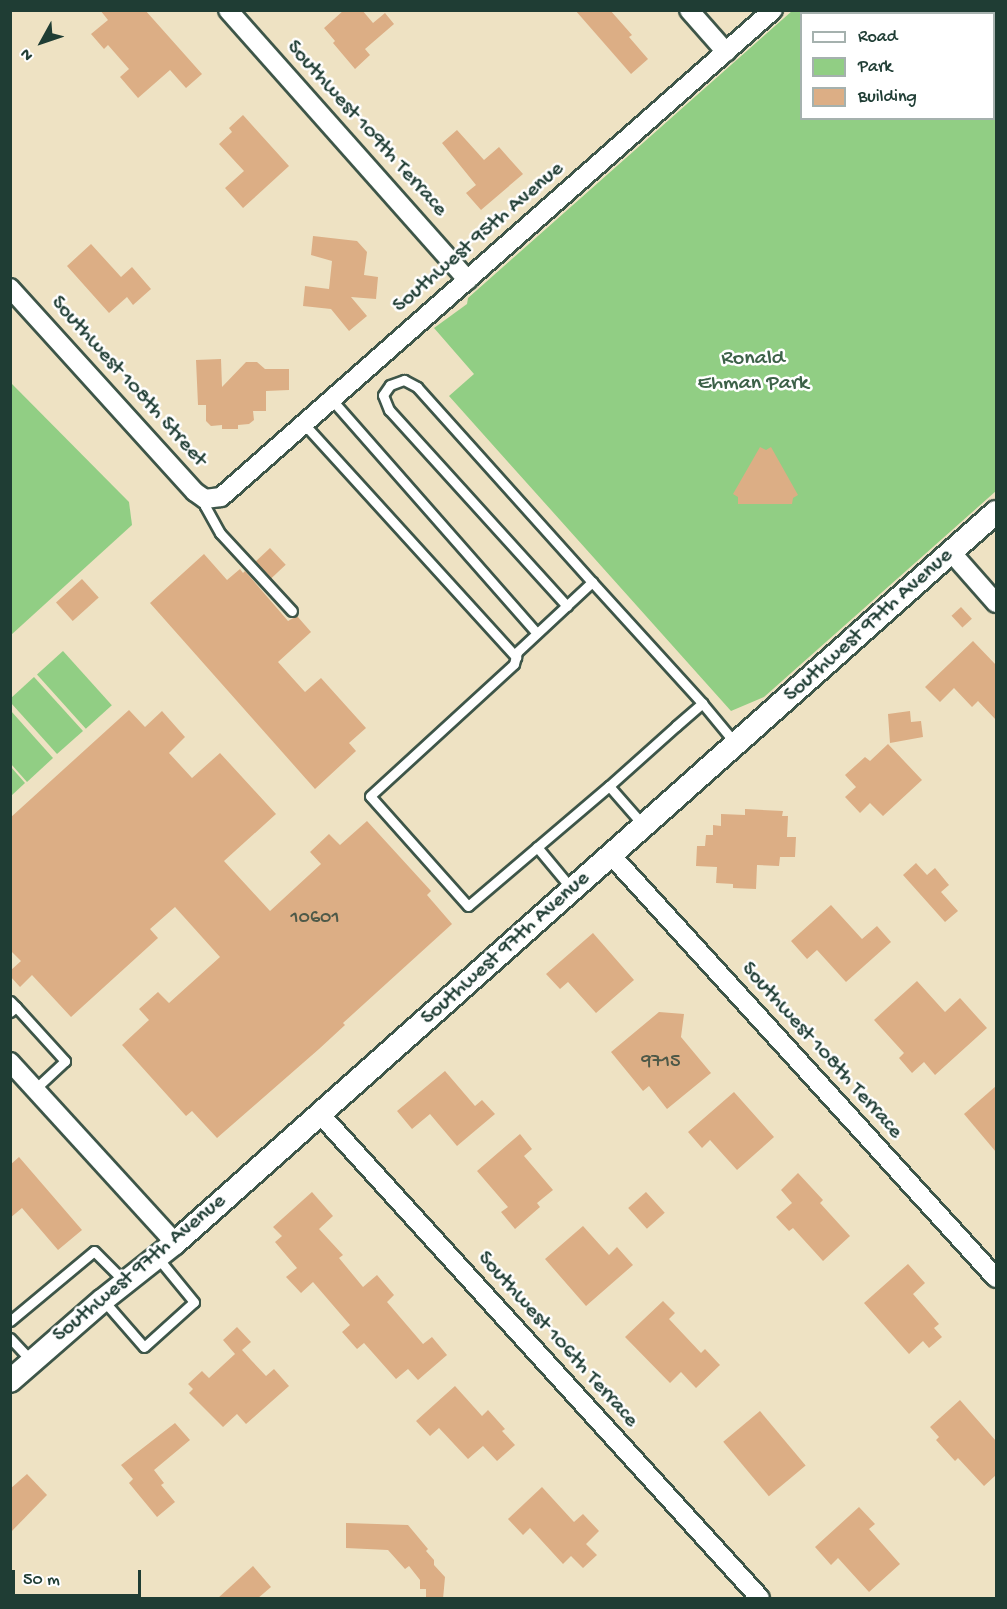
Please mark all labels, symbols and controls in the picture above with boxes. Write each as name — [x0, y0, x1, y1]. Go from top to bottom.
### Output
north arrow — [12, 12, 72, 72]
legend — [800, 12, 995, 120]
text: Road — [858, 27, 897, 48]
street label: Southwest 109th Terrace — [280, 35, 452, 223]
text: N — [17, 44, 38, 64]
text: Park — [858, 57, 892, 78]
text: Building — [858, 87, 917, 108]
street label: Southwest 95th Avenue — [388, 156, 570, 320]
street label: Southwest 108th Street — [44, 291, 212, 473]
park label: Ronald Ehman Park — [698, 346, 808, 398]
street label: Southwest 97th Avenue — [779, 543, 959, 709]
street label: Southwest 97th Avenue — [416, 866, 596, 1032]
house number: 10601 — [290, 906, 340, 930]
street label: Southwest 108th Terrace — [734, 957, 908, 1145]
house number: 9715 — [641, 1050, 681, 1074]
street label: Southwest 97th Avenue — [48, 1189, 232, 1349]
street label: Southwest 106th Terrace — [471, 1246, 643, 1434]
scale bar — [15, 1558, 144, 1596]
text: 50 m — [23, 1570, 60, 1591]

